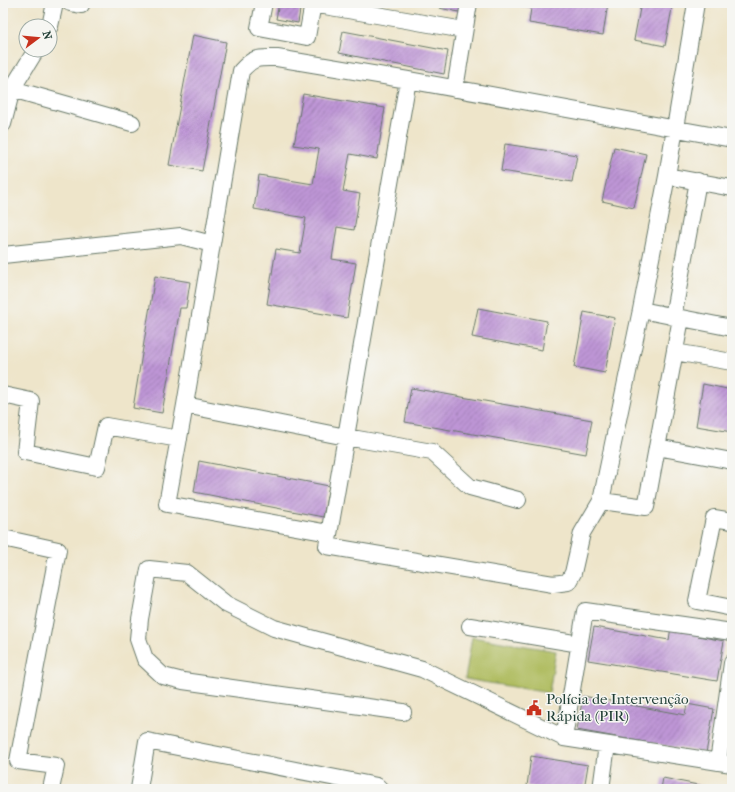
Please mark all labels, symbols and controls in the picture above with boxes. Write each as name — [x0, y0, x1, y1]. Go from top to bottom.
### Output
north arrow — [18, 18, 58, 58]
text: N — [40, 30, 55, 42]
place label: Polícia de Intervenção Rápida (PIR) — [546, 690, 689, 725]
public building icon: Polícia de Intervenção Rápida (PIR) — [525, 699, 543, 717]

